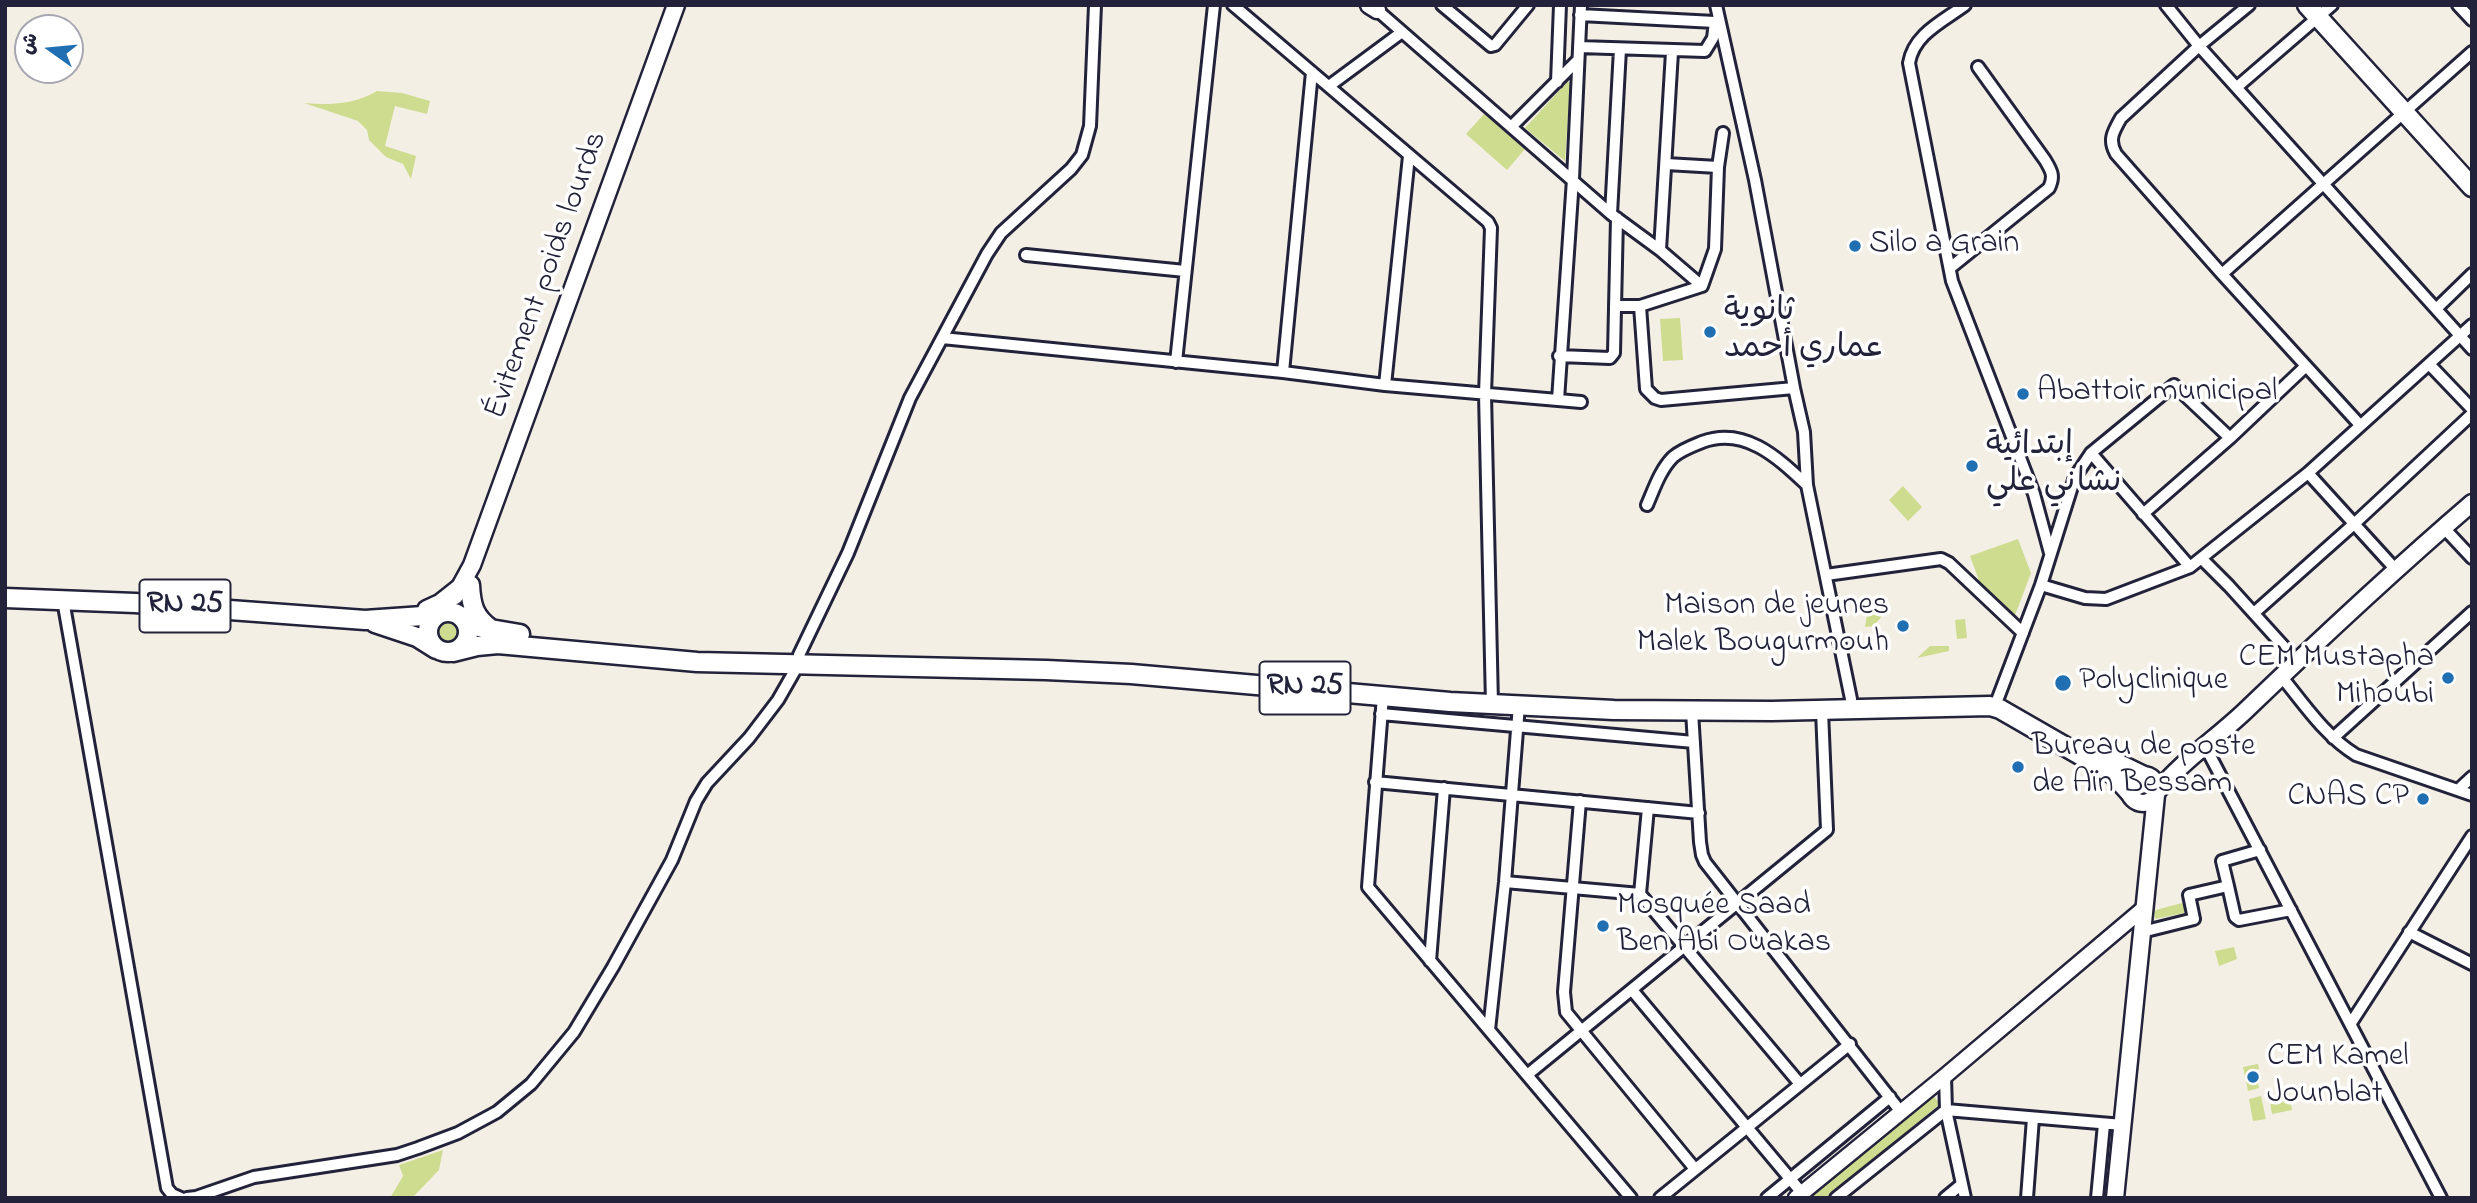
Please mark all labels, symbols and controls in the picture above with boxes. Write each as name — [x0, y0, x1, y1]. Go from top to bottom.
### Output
north arrow — [14, 14, 84, 84]
text: ش — [14, 30, 46, 58]
street label: Évitement poids lourds — [478, 127, 618, 425]
place label: Silo a Grain — [1869, 227, 2019, 265]
marker: Silo a Grain — [1847, 238, 1863, 254]
place label: ثانوية عماري أحمد — [1724, 295, 1884, 370]
marker: ثانوية عماري أحمد — [1702, 324, 1718, 340]
place label: Abattoir municipal — [2037, 375, 2277, 413]
marker: Abattoir municipal — [2015, 386, 2031, 402]
place label: إبتدائية نشاني علي — [1986, 429, 2121, 504]
marker: إبتدائية نشاني علي — [1964, 458, 1980, 474]
road number: RN 25 — [140, 580, 230, 632]
place label: Maison de jeunes Malek Bougurmouh — [1637, 589, 1889, 664]
marker: Maison de jeunes Malek Bougurmouh — [1895, 618, 1911, 634]
place label: CEM Mustapha Mihoubi — [2239, 641, 2434, 716]
road number: RN 25 — [1260, 662, 1350, 715]
place label: Polyclinique — [2079, 664, 2228, 702]
marker: CEM Mustapha Mihoubi — [2440, 670, 2456, 686]
marker: Polyclinique — [2053, 673, 2073, 693]
place label: Bureau de poste de Aïn Bessam — [2032, 730, 2255, 805]
marker: Bureau de poste de Aïn Bessam — [2010, 759, 2026, 775]
place label: CNAS CP — [2287, 780, 2409, 818]
marker: CNAS CP — [2415, 791, 2431, 807]
place label: Mosquée Saad Ben Abi Ouakas — [1617, 889, 1831, 964]
marker: Mosquée Saad Ben Abi Ouakas — [1595, 918, 1611, 934]
place label: CEM Kamel Jounblat — [2267, 1040, 2409, 1115]
marker: CEM Kamel Jounblat — [2245, 1069, 2261, 1085]

